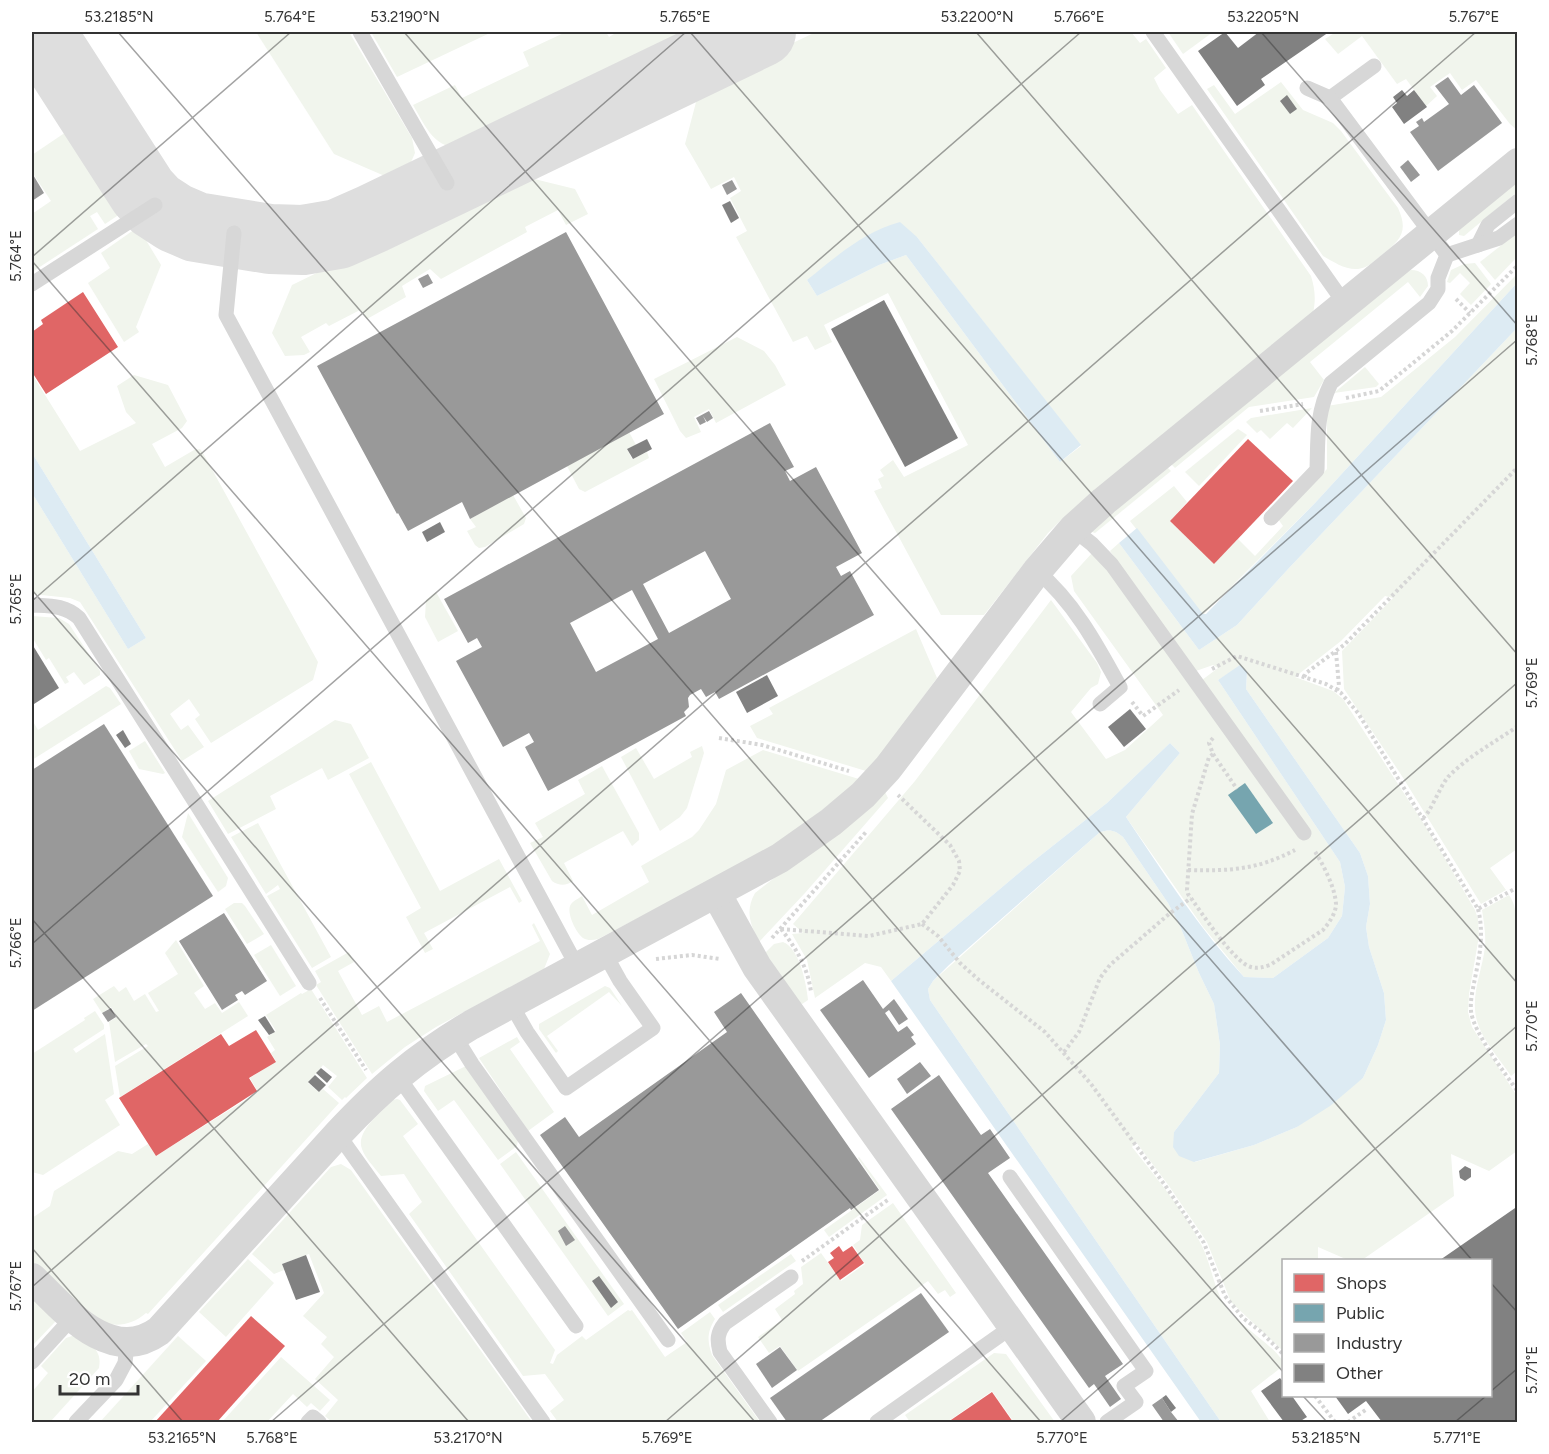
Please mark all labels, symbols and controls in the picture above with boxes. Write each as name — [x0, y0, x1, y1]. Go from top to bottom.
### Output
text: 53.2185°N — [84, 8, 154, 26]
text: 5.764°E — [264, 8, 316, 26]
text: 53.2190°N — [370, 8, 440, 26]
text: 5.765°E — [659, 8, 711, 26]
text: 53.2200°N — [940, 8, 1014, 26]
text: 5.766°E — [1053, 8, 1105, 26]
text: 53.2205°N — [1227, 8, 1299, 26]
text: 5.767°E — [1449, 8, 1499, 26]
text: 5.764°E — [7, 230, 25, 282]
text: 5.768°E — [1523, 314, 1541, 366]
text: 5.765°E — [7, 573, 25, 625]
text: 5.769°E — [1523, 657, 1541, 709]
text: 5.766°E — [7, 917, 25, 969]
text: 5.770°E — [1523, 1000, 1541, 1052]
legend — [1282, 1259, 1492, 1397]
text: 5.767°E — [7, 1261, 25, 1311]
text: Shops — [1336, 1272, 1387, 1294]
text: Public — [1336, 1302, 1385, 1324]
text: Industry — [1336, 1332, 1403, 1354]
text: 5.771°E — [1523, 1346, 1541, 1394]
scale bar — [60, 1358, 138, 1396]
text: Other — [1336, 1362, 1383, 1384]
text: 20 m — [69, 1368, 110, 1390]
text: 53.2165°N — [148, 1429, 216, 1447]
text: 5.768°E — [246, 1429, 298, 1447]
text: 53.2170°N — [433, 1429, 503, 1447]
text: 5.769°E — [641, 1429, 693, 1447]
text: 5.770°E — [1036, 1429, 1088, 1447]
text: 53.2185°N — [1291, 1429, 1361, 1447]
text: 5.771°E — [1433, 1429, 1481, 1447]

